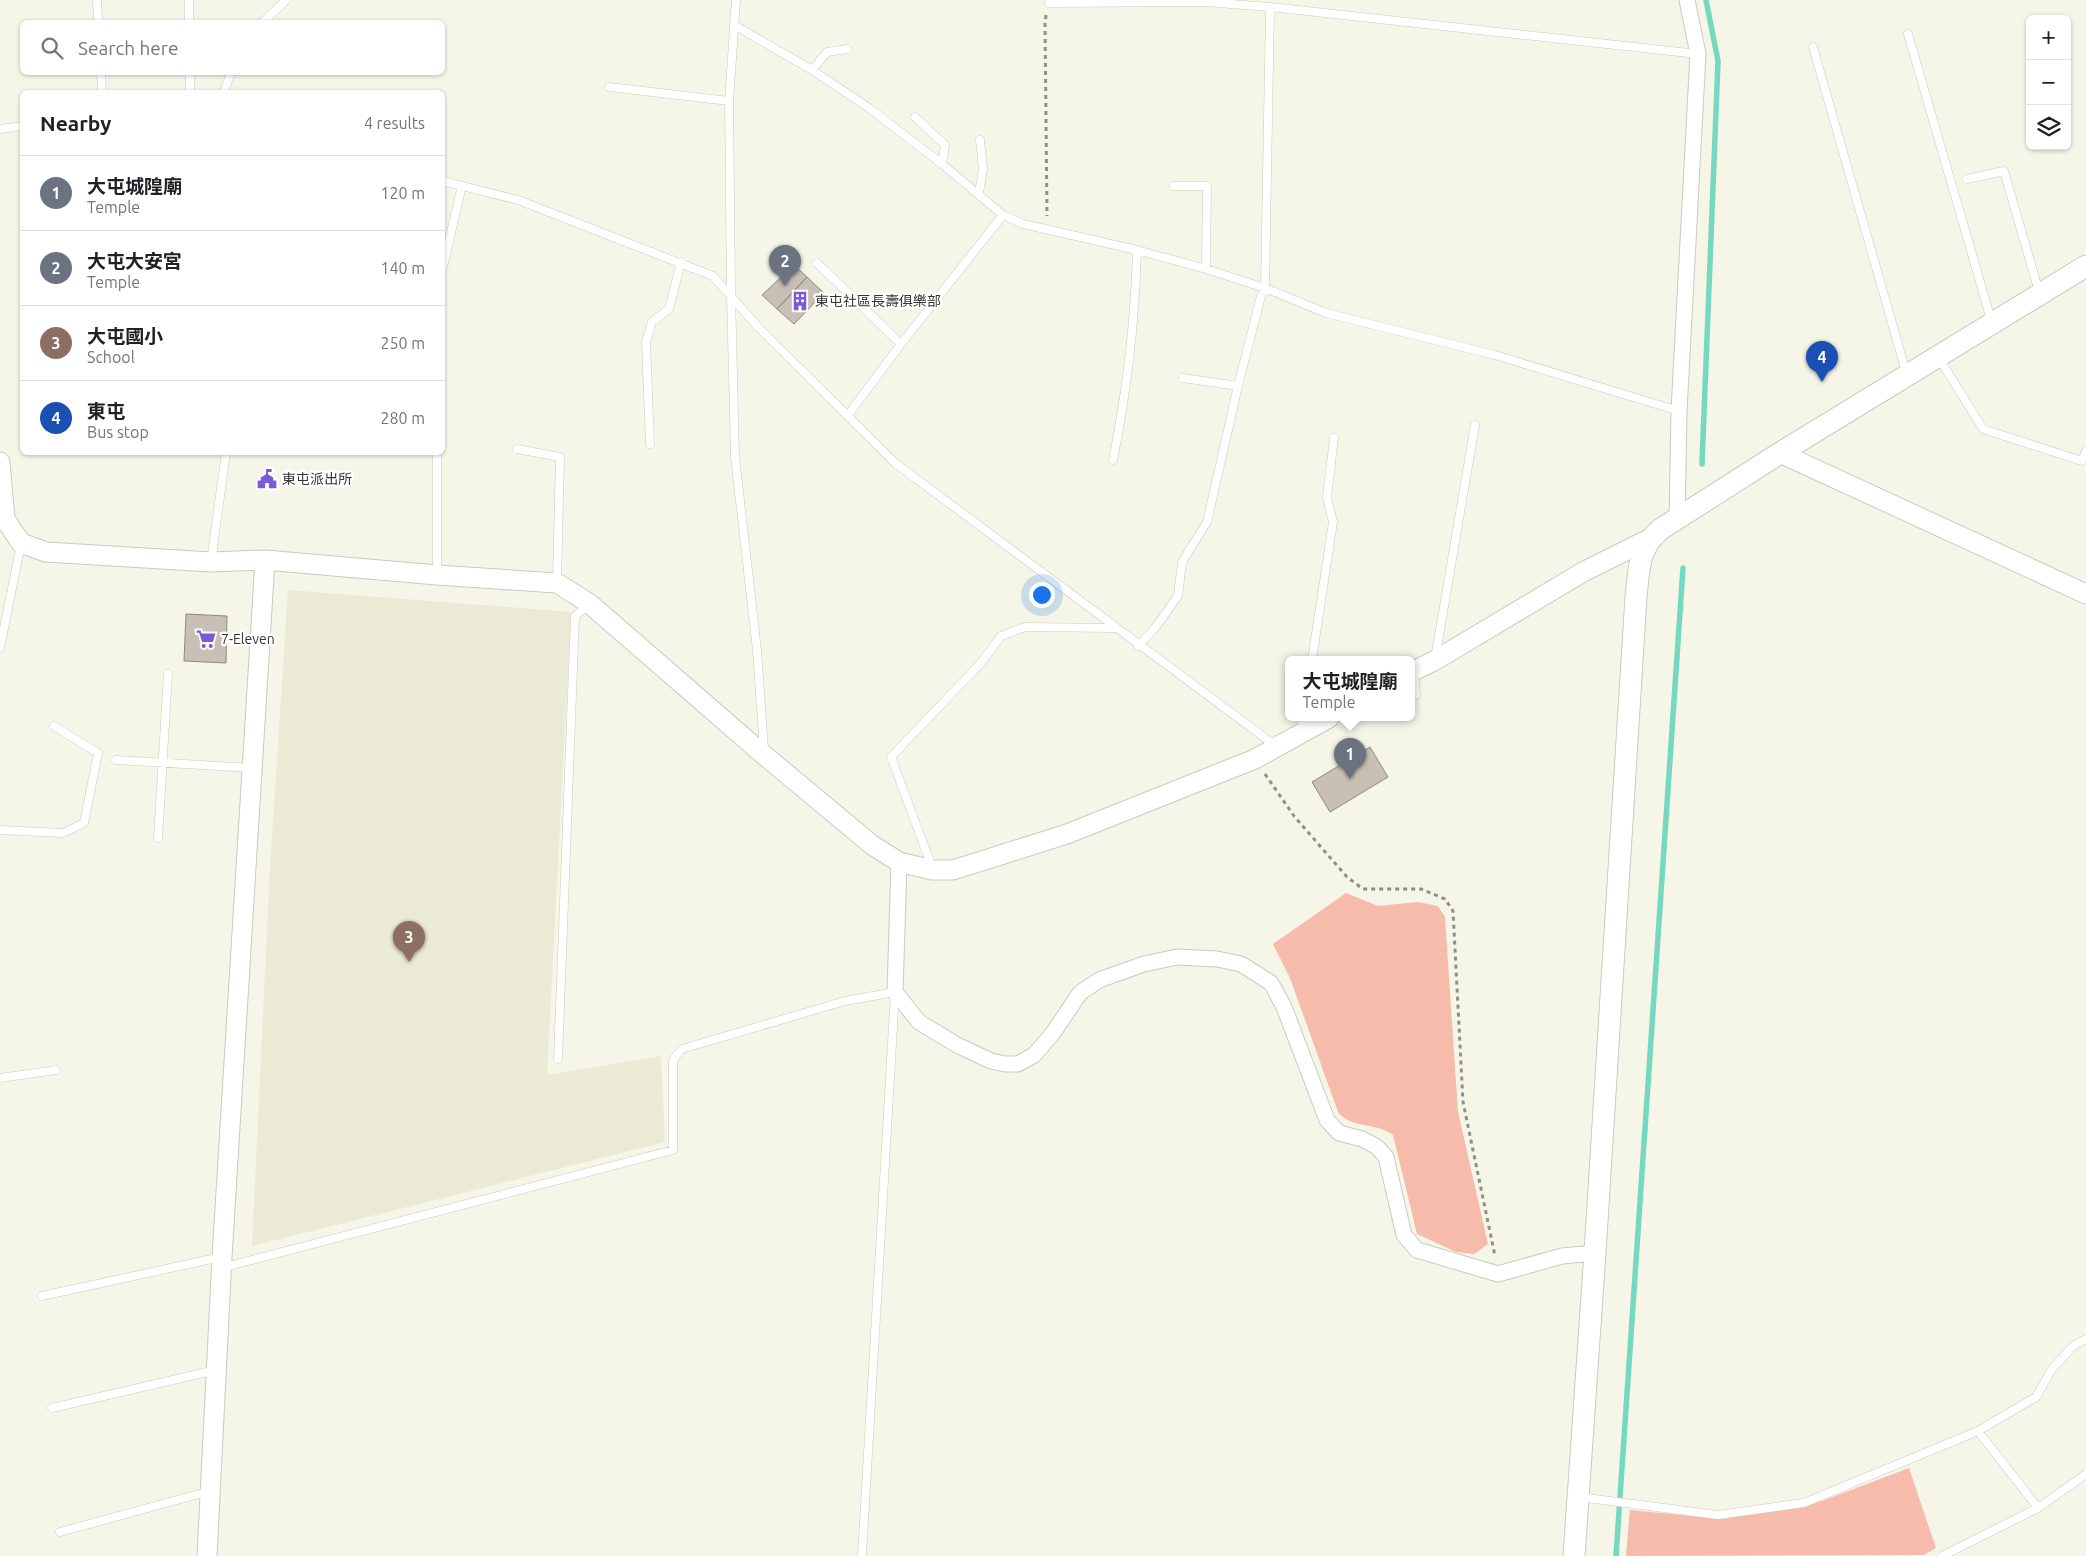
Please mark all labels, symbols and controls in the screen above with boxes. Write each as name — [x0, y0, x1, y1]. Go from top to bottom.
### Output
map controls — [2026, 15, 2071, 150]
button: + — [2026, 15, 2071, 60]
search box — [20, 20, 445, 75]
icon: search — [38, 34, 66, 62]
text: Search here — [78, 37, 178, 59]
button: − — [2026, 60, 2071, 105]
button: layers — [2026, 105, 2071, 150]
text: Nearby — [40, 111, 111, 135]
text: 4 results — [364, 114, 425, 132]
text: 大屯城隍廟 — [87, 175, 182, 197]
text: 1 — [51, 184, 61, 202]
text: 120 m — [380, 184, 425, 202]
text: Temple — [87, 198, 140, 216]
pin: 2 — [769, 245, 801, 286]
text: 大屯大安宮 — [87, 250, 182, 272]
text: 2 — [51, 259, 61, 277]
text: 140 m — [380, 259, 425, 277]
text: Temple — [87, 273, 140, 291]
building icon: 東屯社區長壽俱樂部 — [789, 290, 811, 312]
place label: 東屯社區長壽俱樂部 — [815, 293, 941, 309]
text: 大屯國小 — [87, 325, 163, 347]
text: 3 — [51, 334, 61, 352]
text: 250 m — [380, 334, 425, 352]
pin: 4 — [1806, 341, 1838, 382]
text: School — [87, 348, 135, 366]
text: 東屯 — [87, 400, 125, 422]
text: 4 — [51, 409, 61, 427]
text: 280 m — [380, 409, 425, 427]
text: Bus stop — [87, 423, 149, 441]
public building icon: 東屯派出所 — [256, 468, 278, 490]
place label: 東屯派出所 — [282, 471, 352, 487]
your location — [1029, 582, 1055, 608]
supermarket icon: 7-Eleven — [195, 628, 217, 650]
place label: 7-Eleven — [221, 631, 275, 647]
popup — [1285, 656, 1415, 721]
text: 大屯城隍廟 — [1302, 670, 1398, 692]
text: Temple — [1302, 693, 1356, 711]
pin: 1 — [1334, 738, 1366, 779]
pin: 3 — [393, 921, 425, 962]

